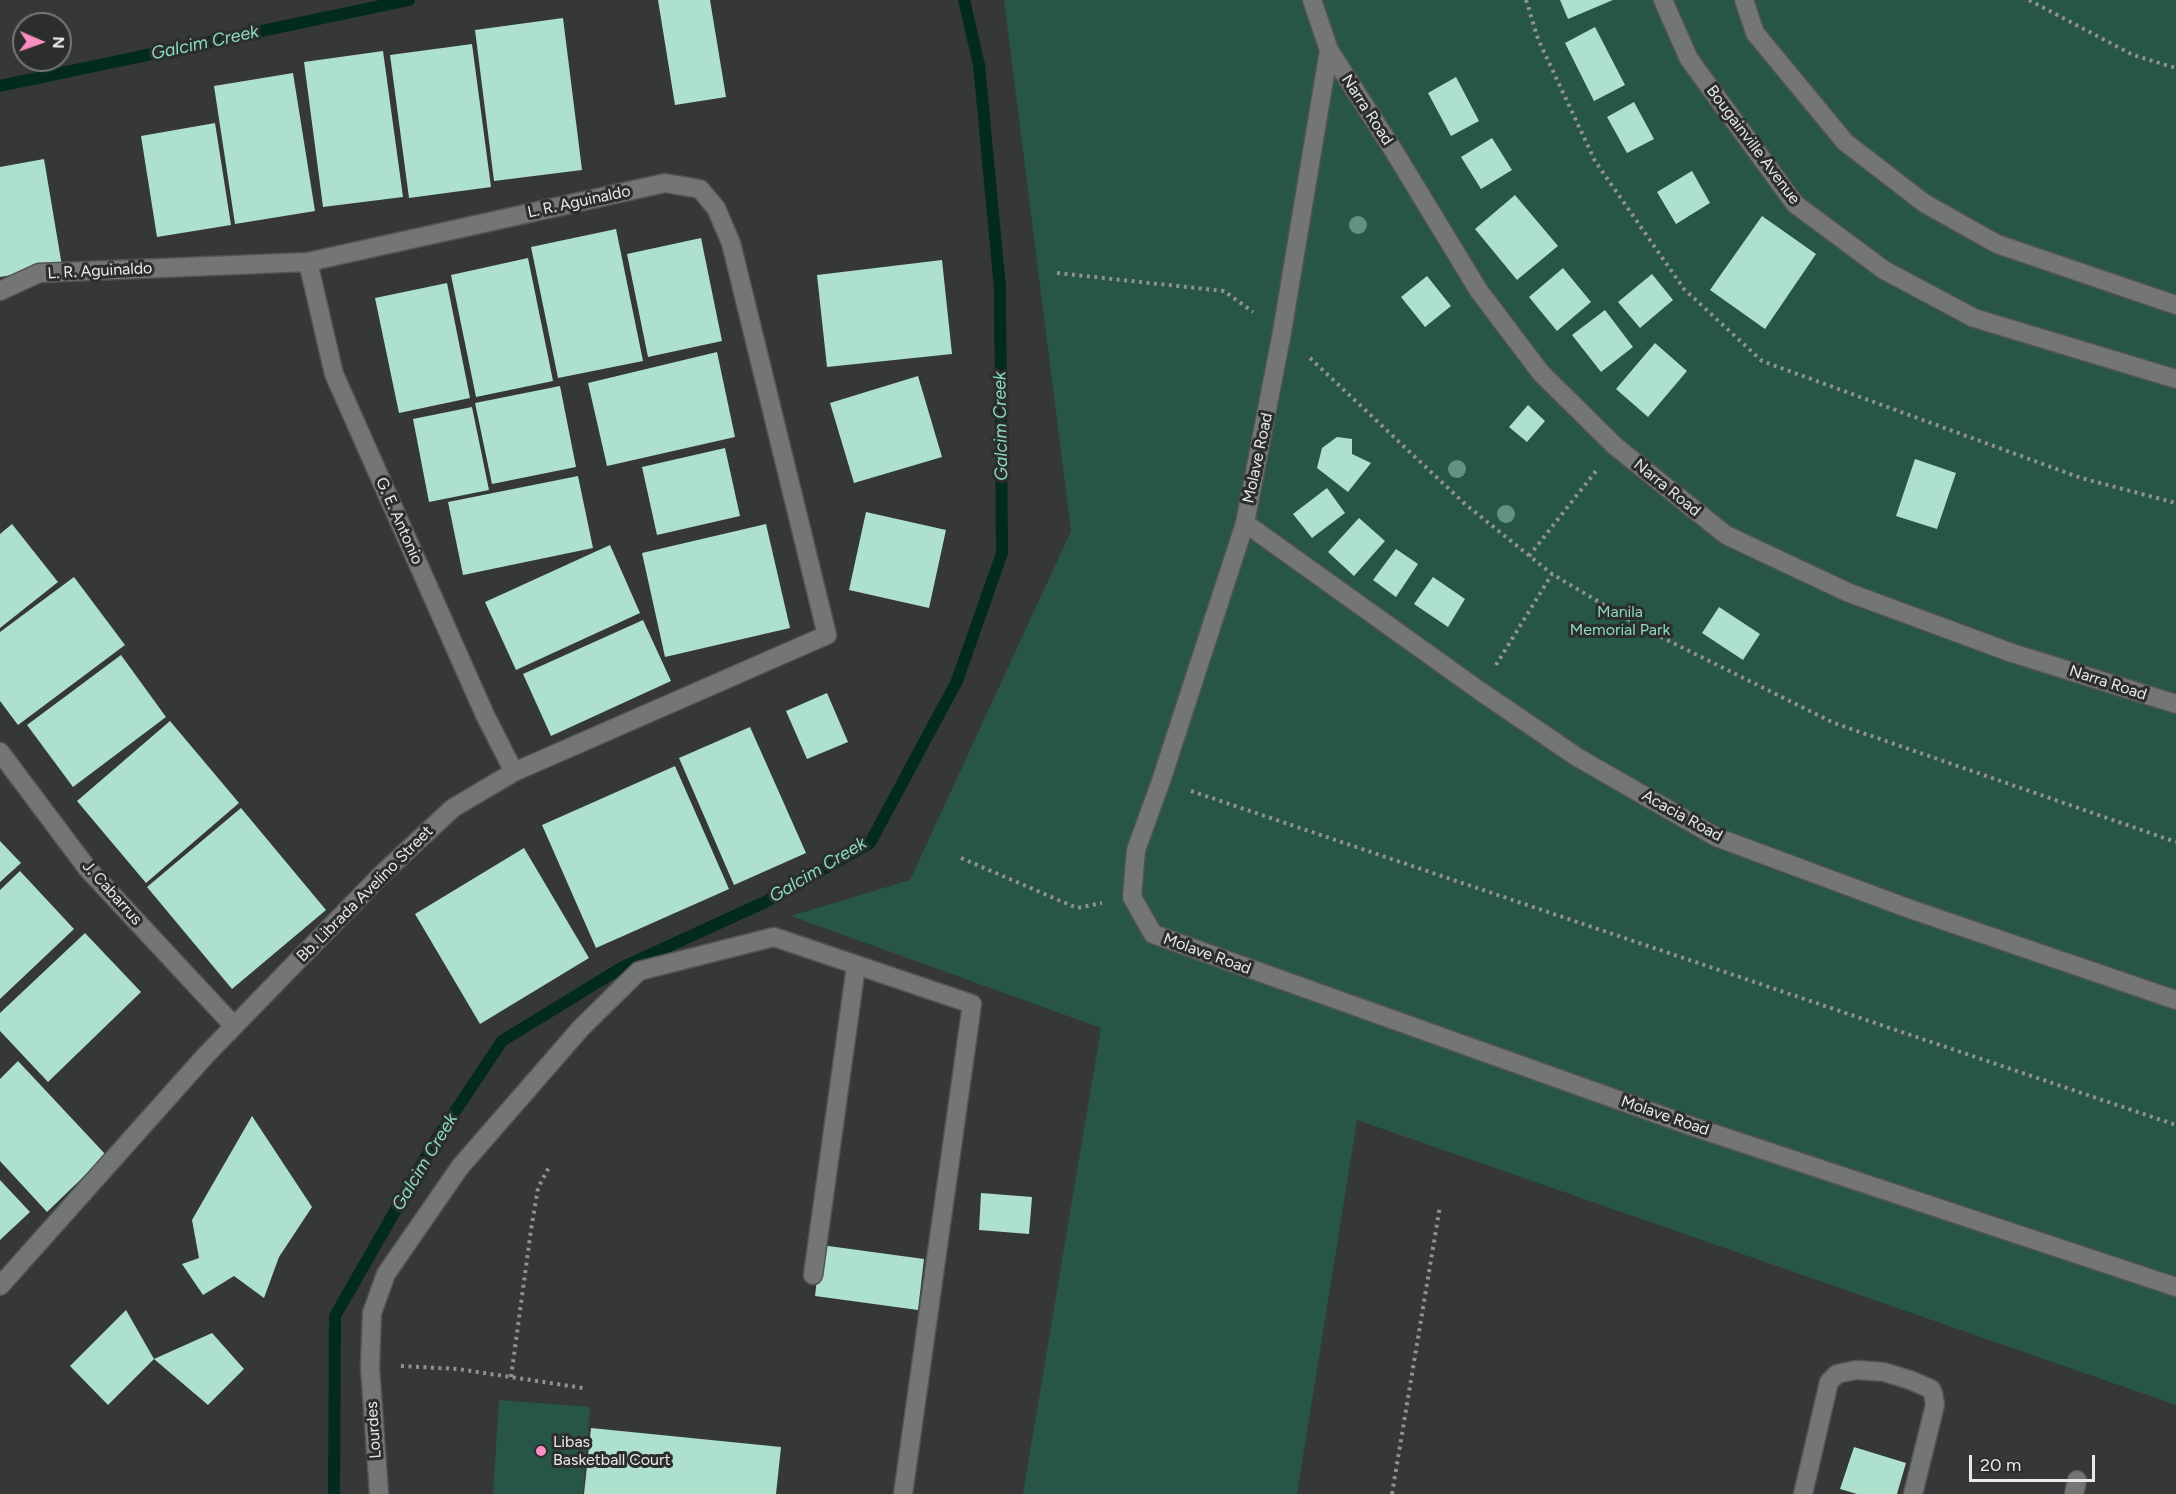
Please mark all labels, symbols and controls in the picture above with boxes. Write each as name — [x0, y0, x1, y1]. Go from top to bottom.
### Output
north arrow — [12, 12, 72, 72]
water label: Galcim Creek — [149, 21, 261, 65]
text: N — [49, 36, 68, 49]
street label: Narra Road — [1337, 71, 1397, 149]
street label: Bougainville Avenue — [1702, 82, 1804, 208]
street label: L. R. Aguinaldo — [526, 182, 632, 222]
street label: L. R. Aguinaldo — [47, 259, 153, 283]
water label: Galcim Creek — [989, 371, 1013, 481]
street label: Molave Road — [1239, 411, 1277, 505]
street label: Narra Road — [1630, 455, 1704, 521]
street label: G. E. Antonio — [371, 475, 427, 567]
park label: Manila Memorial Park — [1570, 602, 1670, 640]
street label: Narra Road — [2067, 661, 2149, 705]
street label: Acacia Road — [1638, 786, 1726, 846]
street label: Bb. Librada Avelino Street — [293, 822, 437, 966]
water label: Galcim Creek — [766, 833, 870, 907]
street label: J. Cabarrus — [78, 857, 146, 929]
street label: Molave Road — [1160, 929, 1254, 979]
street label: Molave Road — [1618, 1092, 1712, 1140]
water label: Galcim Creek — [388, 1110, 462, 1214]
street label: Lourdes — [362, 1401, 386, 1459]
place label: Libas Basketball Court — [553, 1432, 670, 1470]
scale bar — [1972, 1443, 2098, 1481]
marker: Libas Basketball Court — [534, 1444, 548, 1458]
text: 20 m — [1980, 1454, 2021, 1476]

